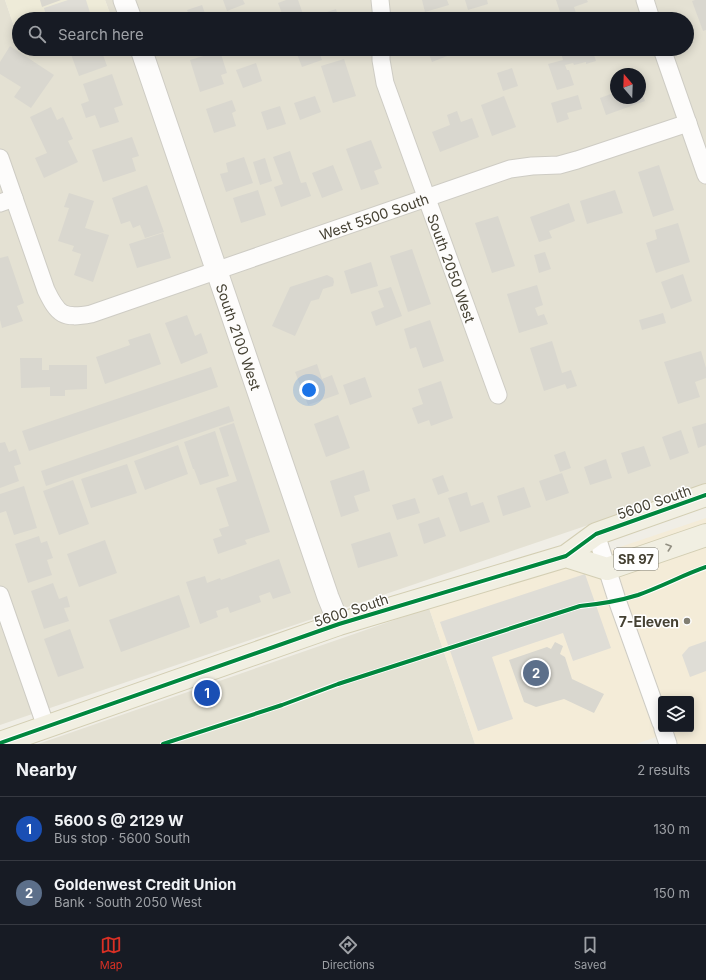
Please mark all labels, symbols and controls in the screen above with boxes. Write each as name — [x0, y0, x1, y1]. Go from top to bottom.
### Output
search box — [12, 12, 694, 56]
icon: search — [26, 23, 48, 45]
text: Search here — [58, 25, 144, 44]
north arrow — [610, 68, 646, 104]
street label: West 5500 South — [317, 189, 431, 243]
street label: South 2050 West — [424, 211, 480, 325]
street label: South 2100 West — [213, 281, 265, 393]
your location — [299, 380, 319, 400]
street label: 5600 South — [615, 481, 693, 523]
one-way arrow — [666, 544, 673, 552]
road number: SR 97 — [614, 548, 658, 570]
street label: 5600 South — [312, 590, 390, 630]
place label: 7-Eleven — [619, 613, 679, 630]
marker: 7-Eleven — [682, 616, 692, 626]
pin: 2 — [523, 658, 549, 688]
pin: 1 — [194, 678, 220, 708]
map controls — [658, 696, 694, 732]
button: layers — [658, 696, 694, 732]
text: Nearby — [16, 760, 77, 780]
text: 2 results — [637, 762, 690, 778]
text: 5600 S @ 2129 W — [54, 811, 184, 830]
text: 1 — [26, 821, 32, 837]
text: 130 m — [653, 821, 690, 837]
text: Bus stop · 5600 South — [54, 830, 190, 846]
text: Goldenwest Credit Union — [54, 875, 236, 894]
text: 2 — [25, 885, 33, 901]
text: 150 m — [654, 885, 690, 901]
text: Bank · South 2050 West — [54, 894, 202, 910]
tab: Map — [100, 934, 123, 972]
tab: Directions — [322, 934, 375, 972]
tab: Saved — [574, 934, 606, 972]

